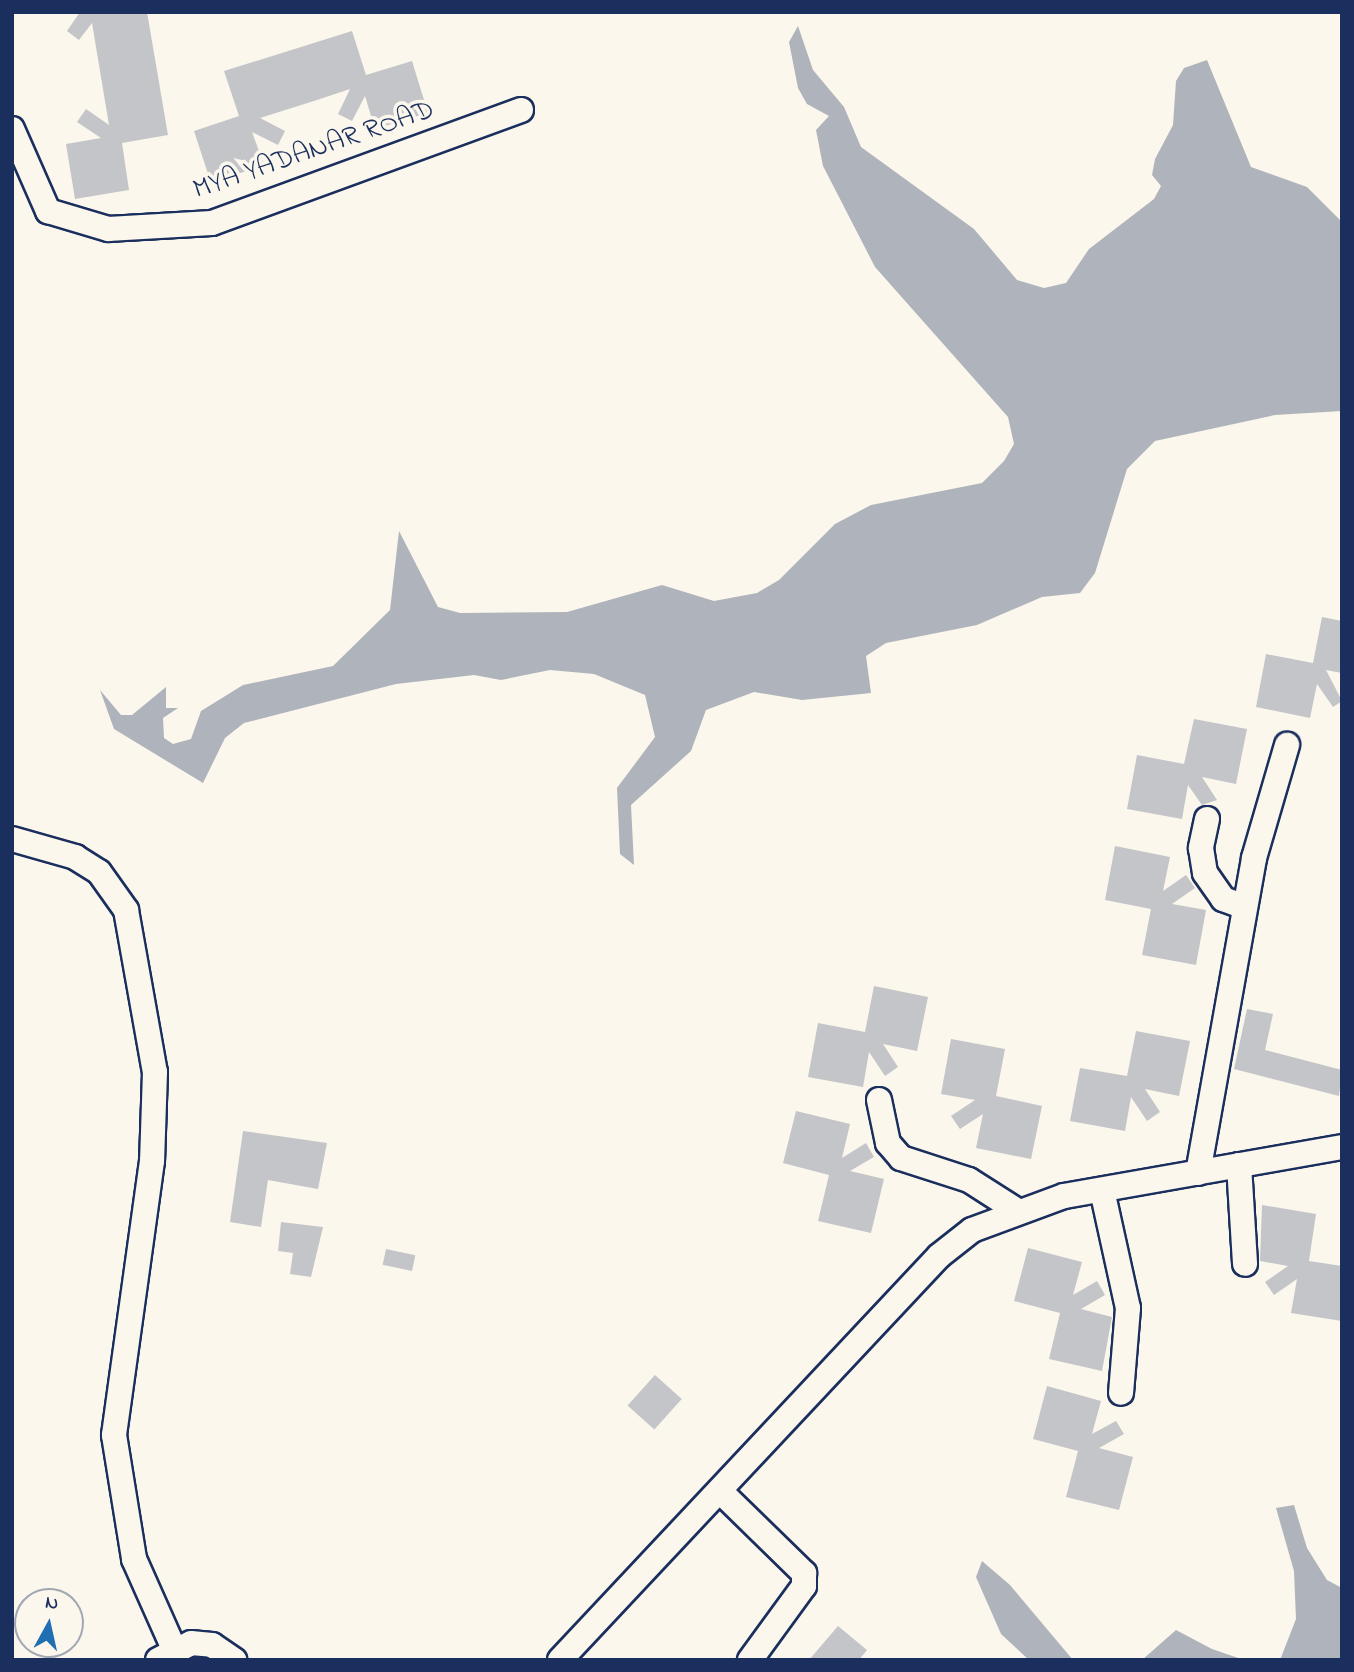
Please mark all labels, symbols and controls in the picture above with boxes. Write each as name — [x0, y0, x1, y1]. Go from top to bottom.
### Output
street label: MYA YADANAR ROAD — [189, 94, 439, 208]
north arrow — [14, 1588, 84, 1658]
text: N — [43, 1589, 60, 1618]

